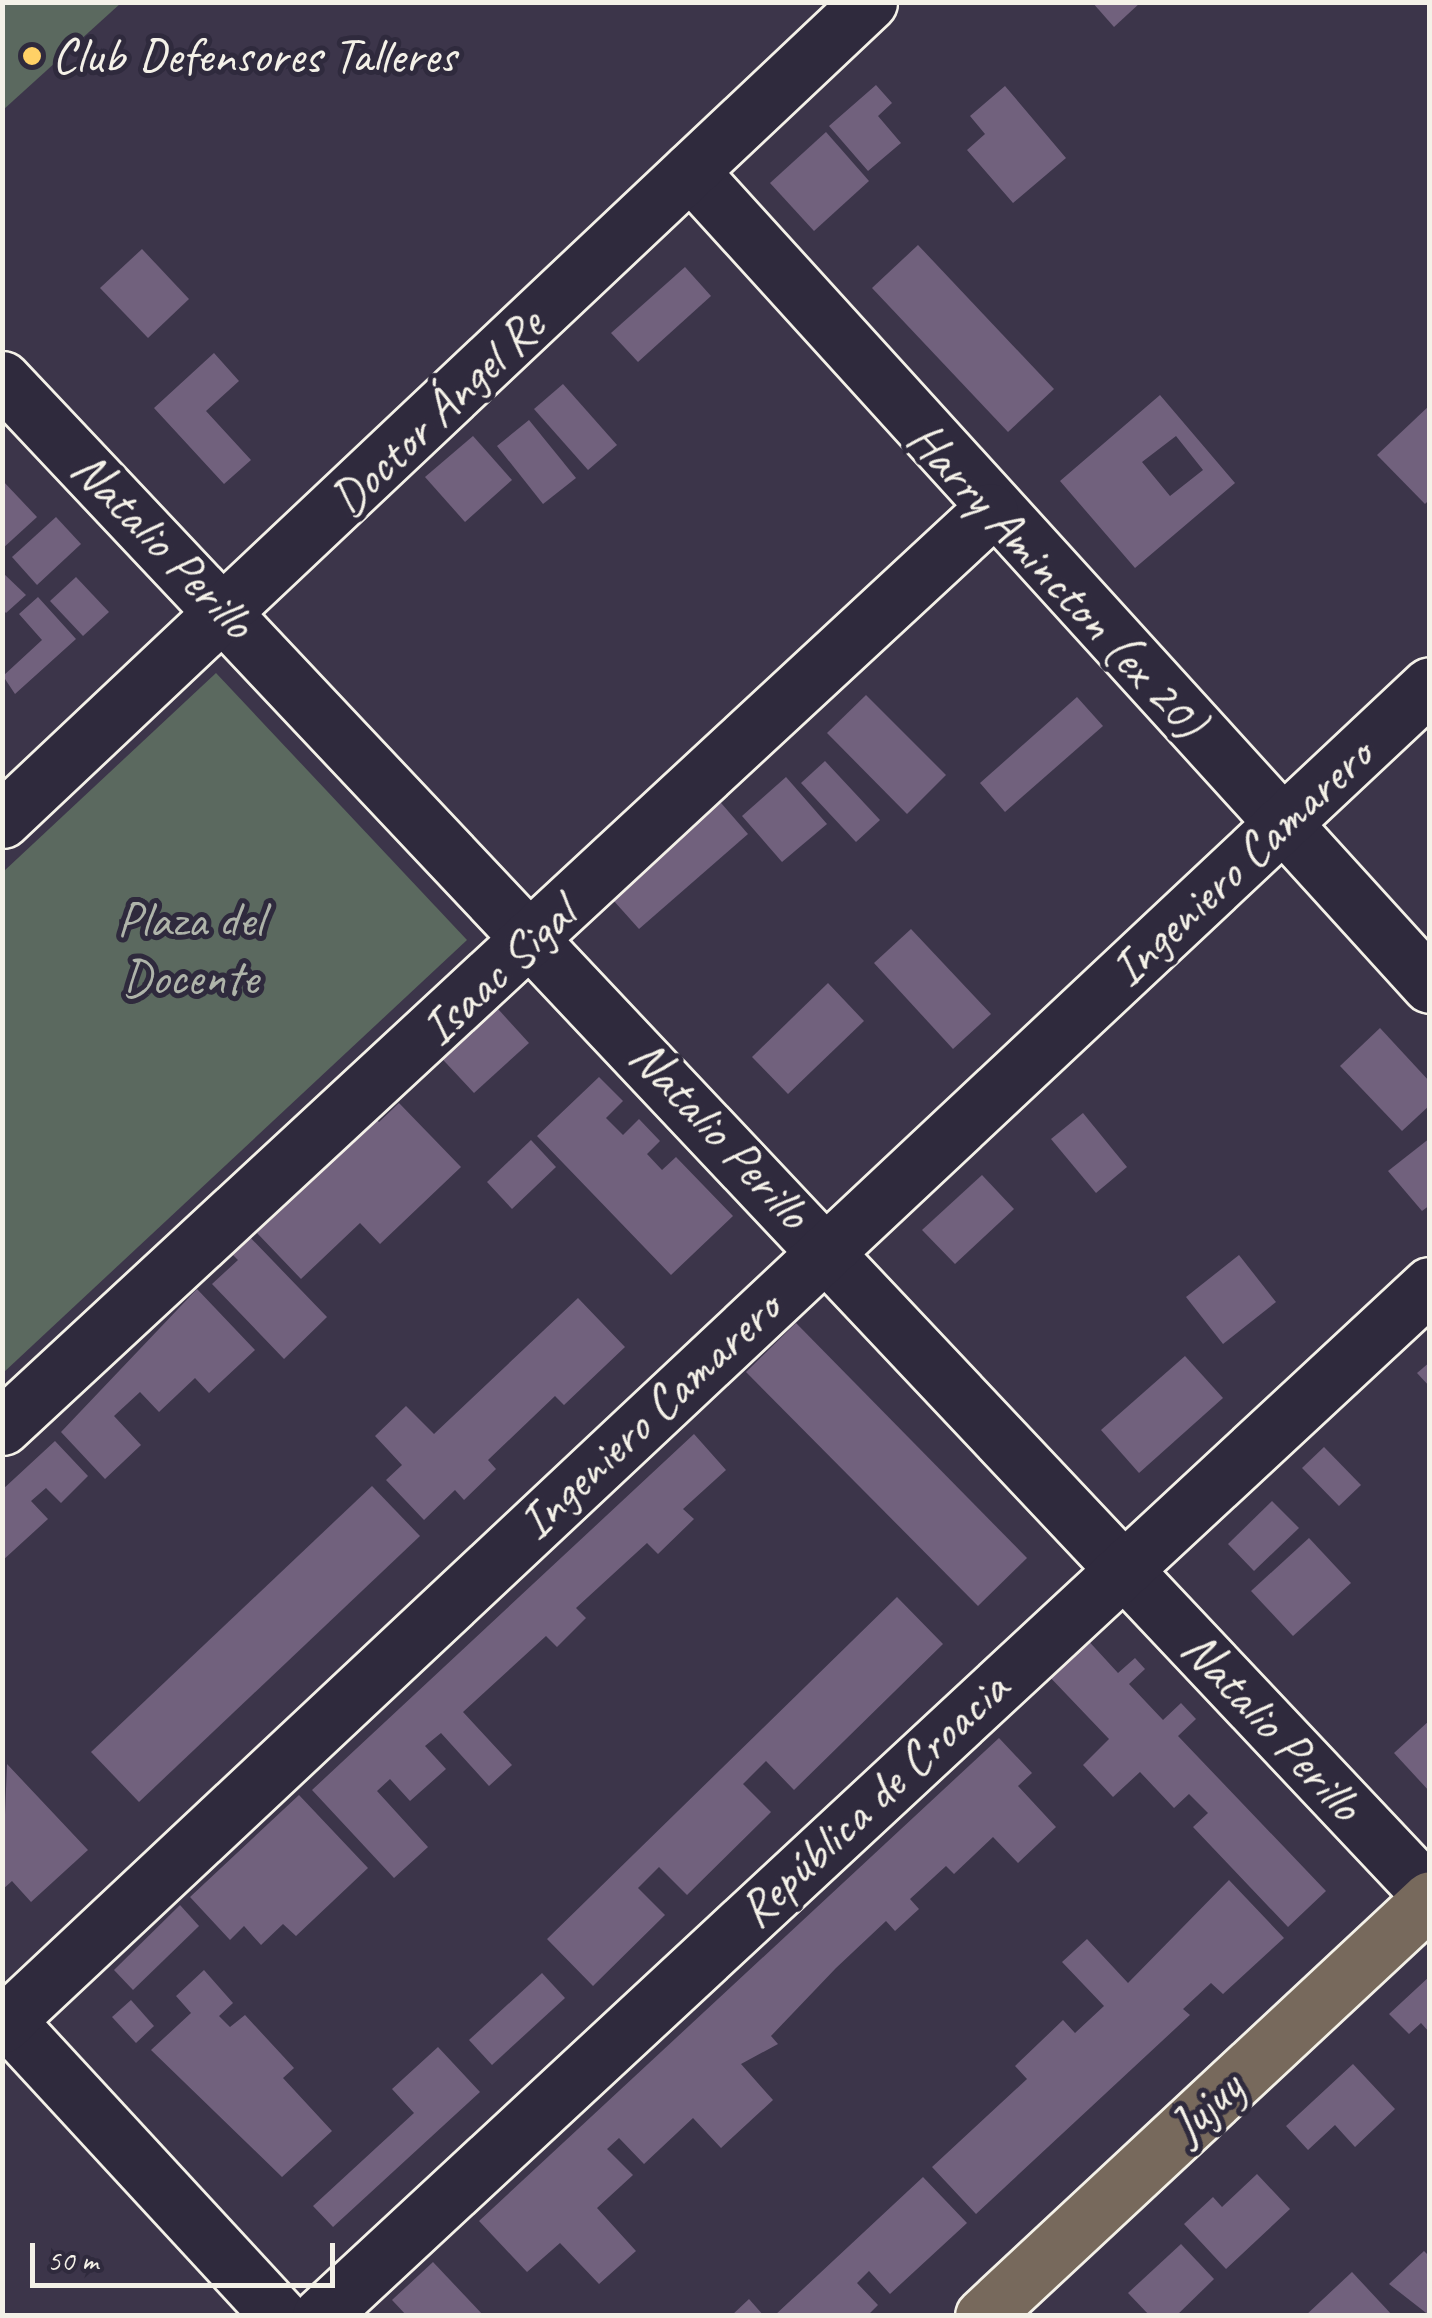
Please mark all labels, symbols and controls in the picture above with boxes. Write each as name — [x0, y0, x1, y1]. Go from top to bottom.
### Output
place label: Club Defensores Talleres — [52, 26, 458, 86]
marker: Club Defensores Talleres — [21, 45, 43, 67]
street label: Doctor Ángel Re — [318, 295, 556, 529]
street label: Harry Amincton (ex 20) — [895, 409, 1219, 751]
street label: Natalio Perillo — [59, 439, 267, 651]
street label: Ingeniero Camarero — [1098, 726, 1384, 998]
street label: Isaac Sigal — [408, 885, 588, 1057]
park label: Plaza del Docente — [117, 889, 263, 1006]
street label: Natalio Perillo — [617, 1027, 823, 1241]
street label: Ingeniero Camarero — [506, 1279, 792, 1551]
street label: Natalio Perillo — [1169, 1619, 1375, 1833]
street label: República de Croacia — [726, 1659, 1020, 1939]
street label: Jujuy — [1157, 2058, 1255, 2156]
scale bar — [35, 2223, 340, 2285]
text: 50 m — [47, 2241, 98, 2279]

